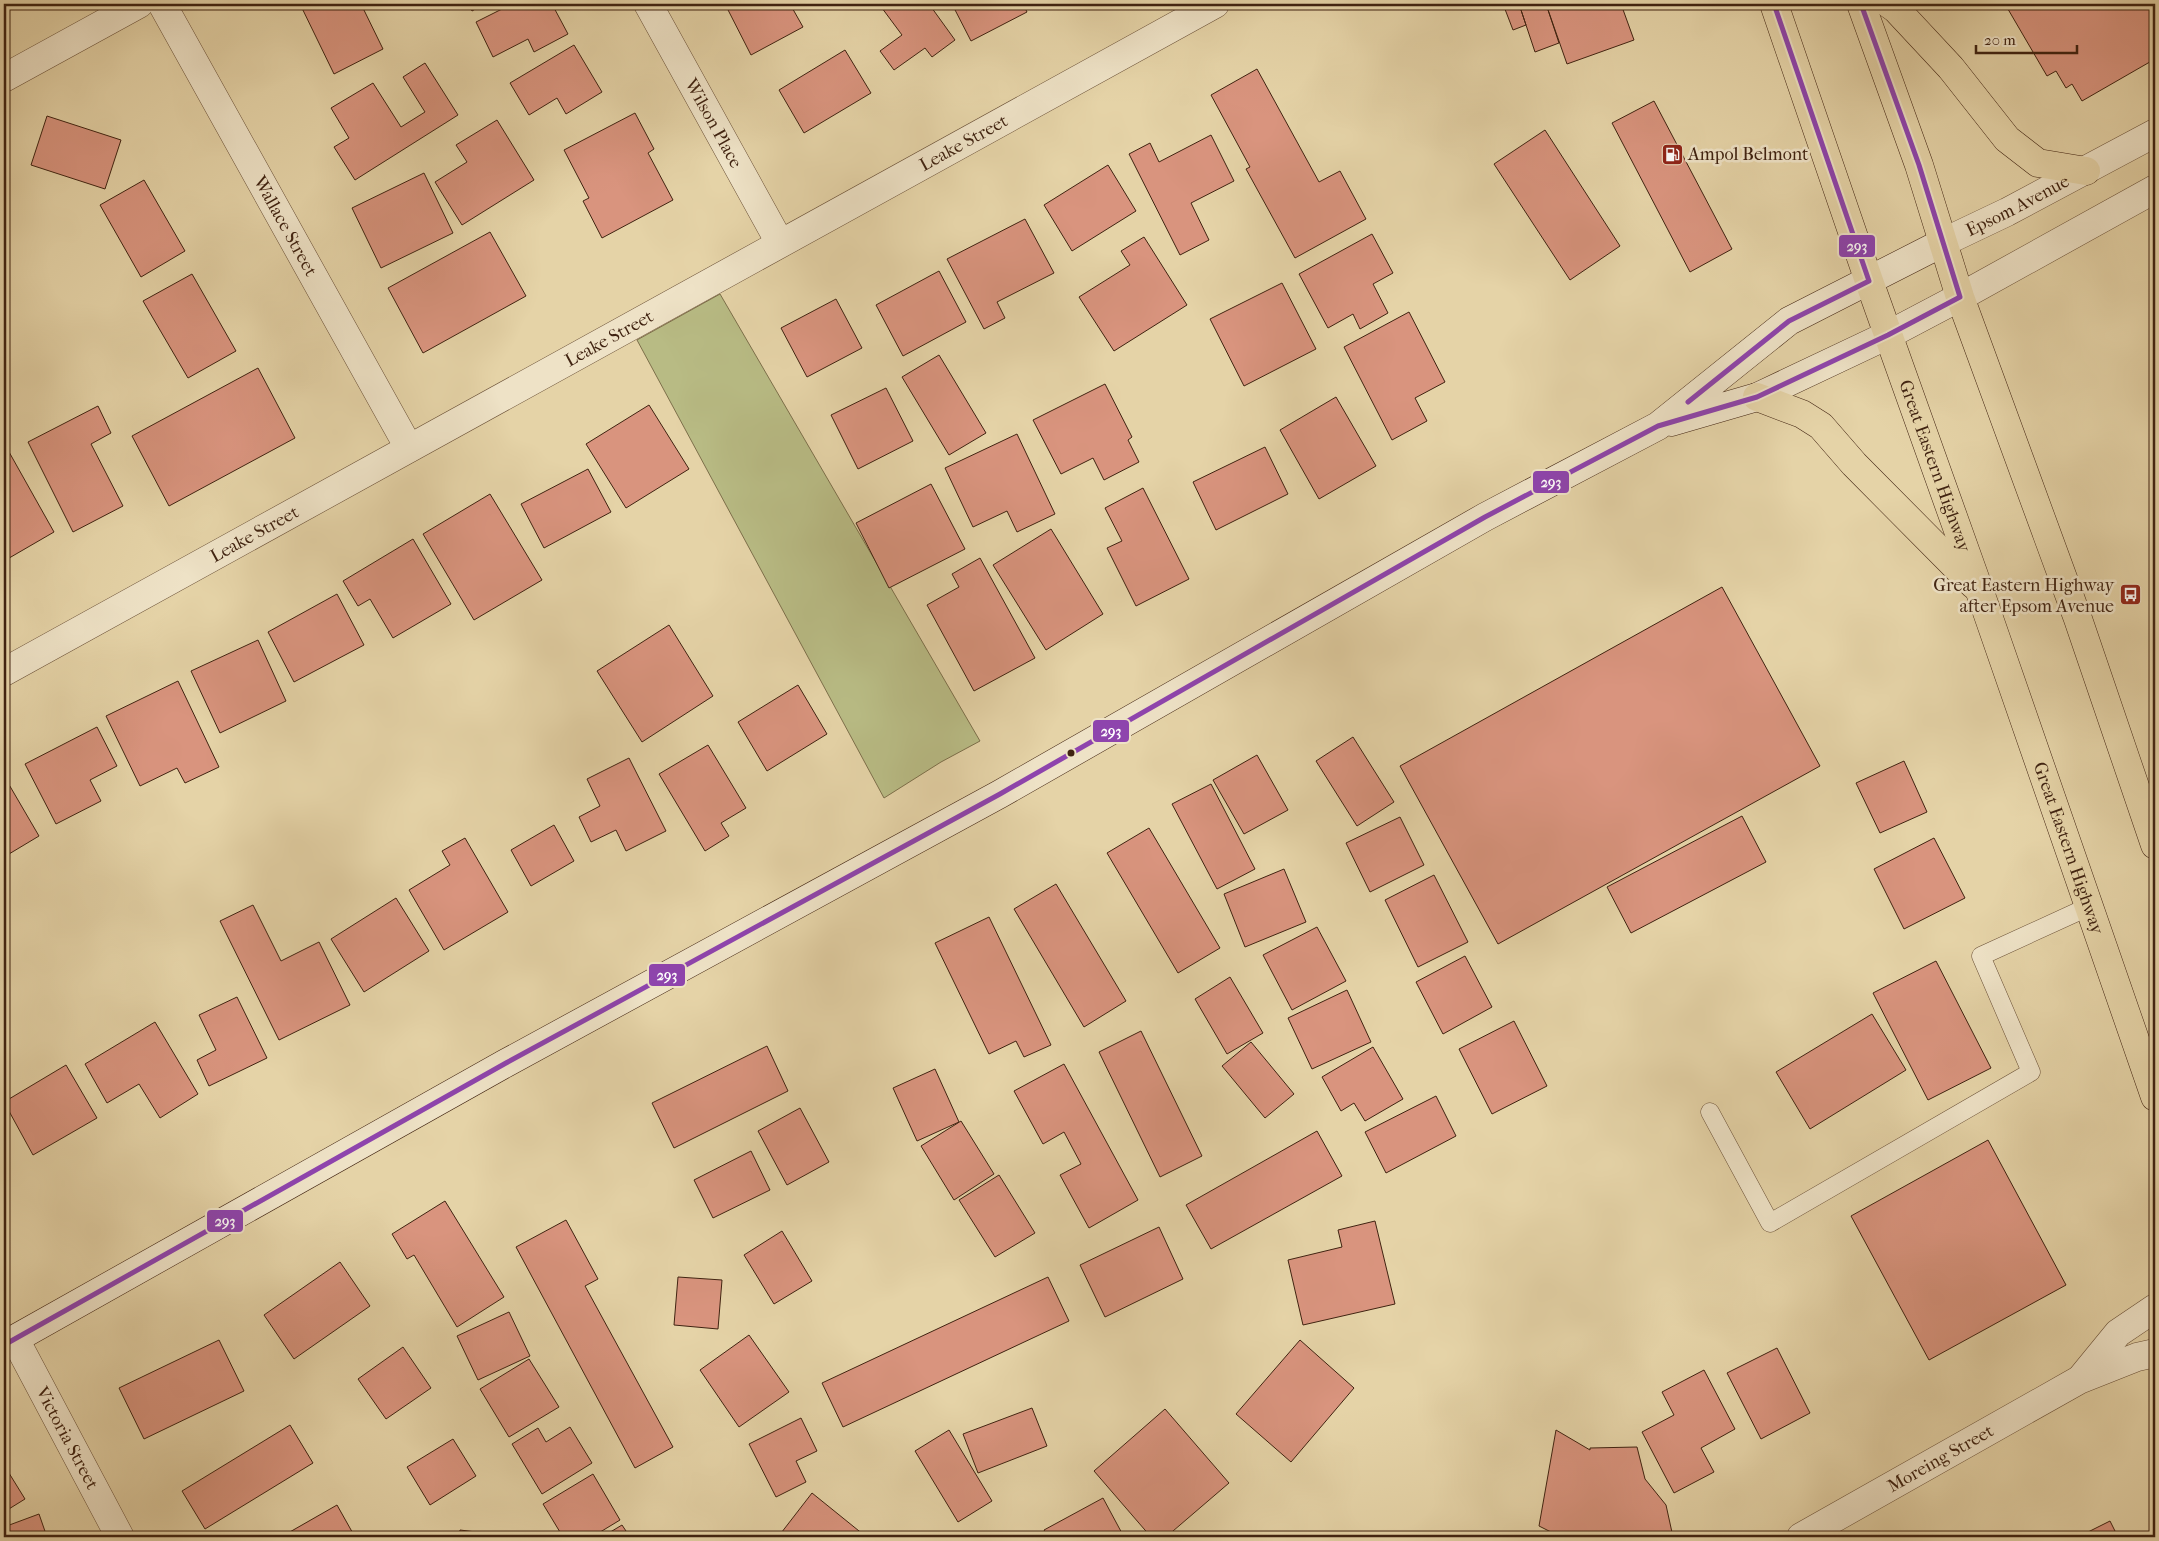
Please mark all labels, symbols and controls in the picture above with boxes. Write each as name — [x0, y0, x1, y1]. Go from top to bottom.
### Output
scale bar — [1976, 22, 2078, 54]
text: 20 m — [1984, 31, 2016, 49]
street label: Wilson Place — [680, 74, 747, 171]
street label: Leake Street — [916, 110, 1012, 175]
fuel station icon: Ampol Belmont — [1660, 142, 1684, 166]
place label: Ampol Belmont — [1687, 144, 1809, 165]
street label: Epsom Avenue — [1962, 170, 2073, 241]
street label: Wallace Street — [249, 171, 322, 280]
line badge: 293 — [1838, 234, 1876, 258]
text: 293 — [1847, 238, 1867, 255]
street label: Leake Street — [561, 305, 657, 371]
street label: Great Eastern Highway — [1895, 377, 1976, 556]
line badge: 293 — [1532, 470, 1570, 494]
text: 293 — [1541, 474, 1561, 491]
street label: Leake Street — [207, 501, 303, 567]
place label: Great Eastern Highway after Epsom Avenue — [1933, 575, 2115, 617]
bus stop icon: Great Eastern Highway after Epsom Avenue — [2118, 583, 2142, 607]
line badge: 293 — [1092, 719, 1130, 743]
text: 293 — [1101, 723, 1121, 740]
unlabelled marker — [1066, 748, 1076, 758]
street label: Great Eastern Highway — [2029, 759, 2109, 938]
line badge: 293 — [648, 963, 686, 987]
text: 293 — [657, 967, 677, 984]
line badge: 293 — [206, 1209, 244, 1233]
text: 293 — [215, 1213, 235, 1230]
street label: Victoria Street — [31, 1382, 103, 1493]
street label: Moreing Street — [1884, 1420, 1998, 1497]

